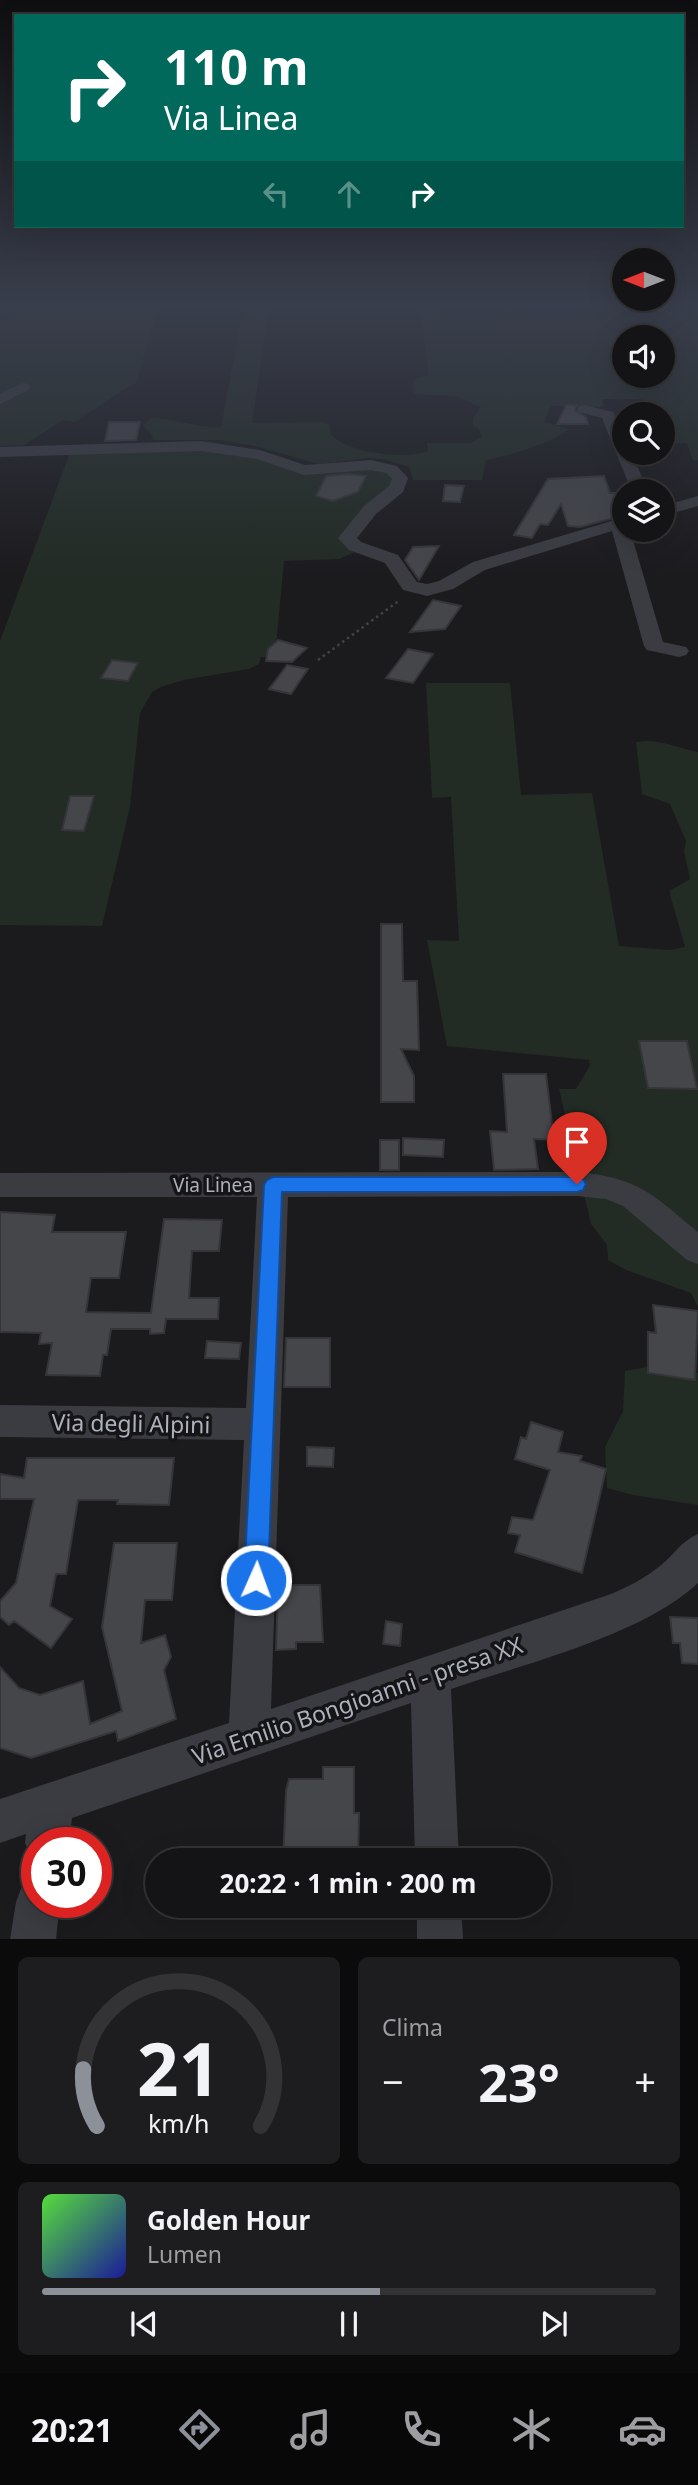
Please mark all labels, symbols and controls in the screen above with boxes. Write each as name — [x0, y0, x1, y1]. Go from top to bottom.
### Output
text: 110 m — [164, 33, 309, 99]
icon: right — [49, 42, 140, 133]
text: Via Linea — [164, 96, 299, 139]
icon: left — [257, 175, 295, 213]
icon: ahead — [330, 175, 368, 213]
icon: right — [403, 175, 441, 213]
north arrow — [612, 248, 676, 312]
map controls — [612, 248, 675, 542]
button: sound — [612, 325, 675, 388]
button: search — [612, 402, 675, 465]
button: layers — [612, 479, 675, 542]
pin — [547, 1112, 607, 1184]
icon: arrive — [558, 1123, 596, 1161]
street label: Via Linea — [173, 1172, 253, 1198]
street label: Via degli Alpini — [51, 1406, 211, 1440]
position arrow — [219, 1543, 293, 1617]
street label: Via Emilio Bongioanni - presa XX — [188, 1628, 527, 1772]
speed limit sign: 30 — [21, 1827, 112, 1918]
text: 20:22 · 1 min · 200 m — [220, 1865, 476, 1901]
text: Clima — [382, 2011, 443, 2043]
text: 21 — [137, 2019, 221, 2118]
text: 23° — [478, 2046, 560, 2117]
text: − — [382, 2055, 404, 2107]
text: + — [634, 2055, 656, 2107]
text: km/h — [148, 2106, 210, 2140]
text: Golden Hour — [147, 2202, 310, 2238]
text: Lumen — [147, 2238, 222, 2270]
icon: previous — [125, 2305, 163, 2343]
icon: pause — [330, 2305, 368, 2343]
icon: next — [535, 2305, 573, 2343]
icon: directions — [175, 2405, 224, 2454]
icon: music — [286, 2405, 335, 2454]
icon: phone — [397, 2405, 446, 2454]
icon: climate — [507, 2405, 556, 2454]
icon: car — [618, 2405, 667, 2454]
text: 20:21 — [31, 2408, 113, 2451]

